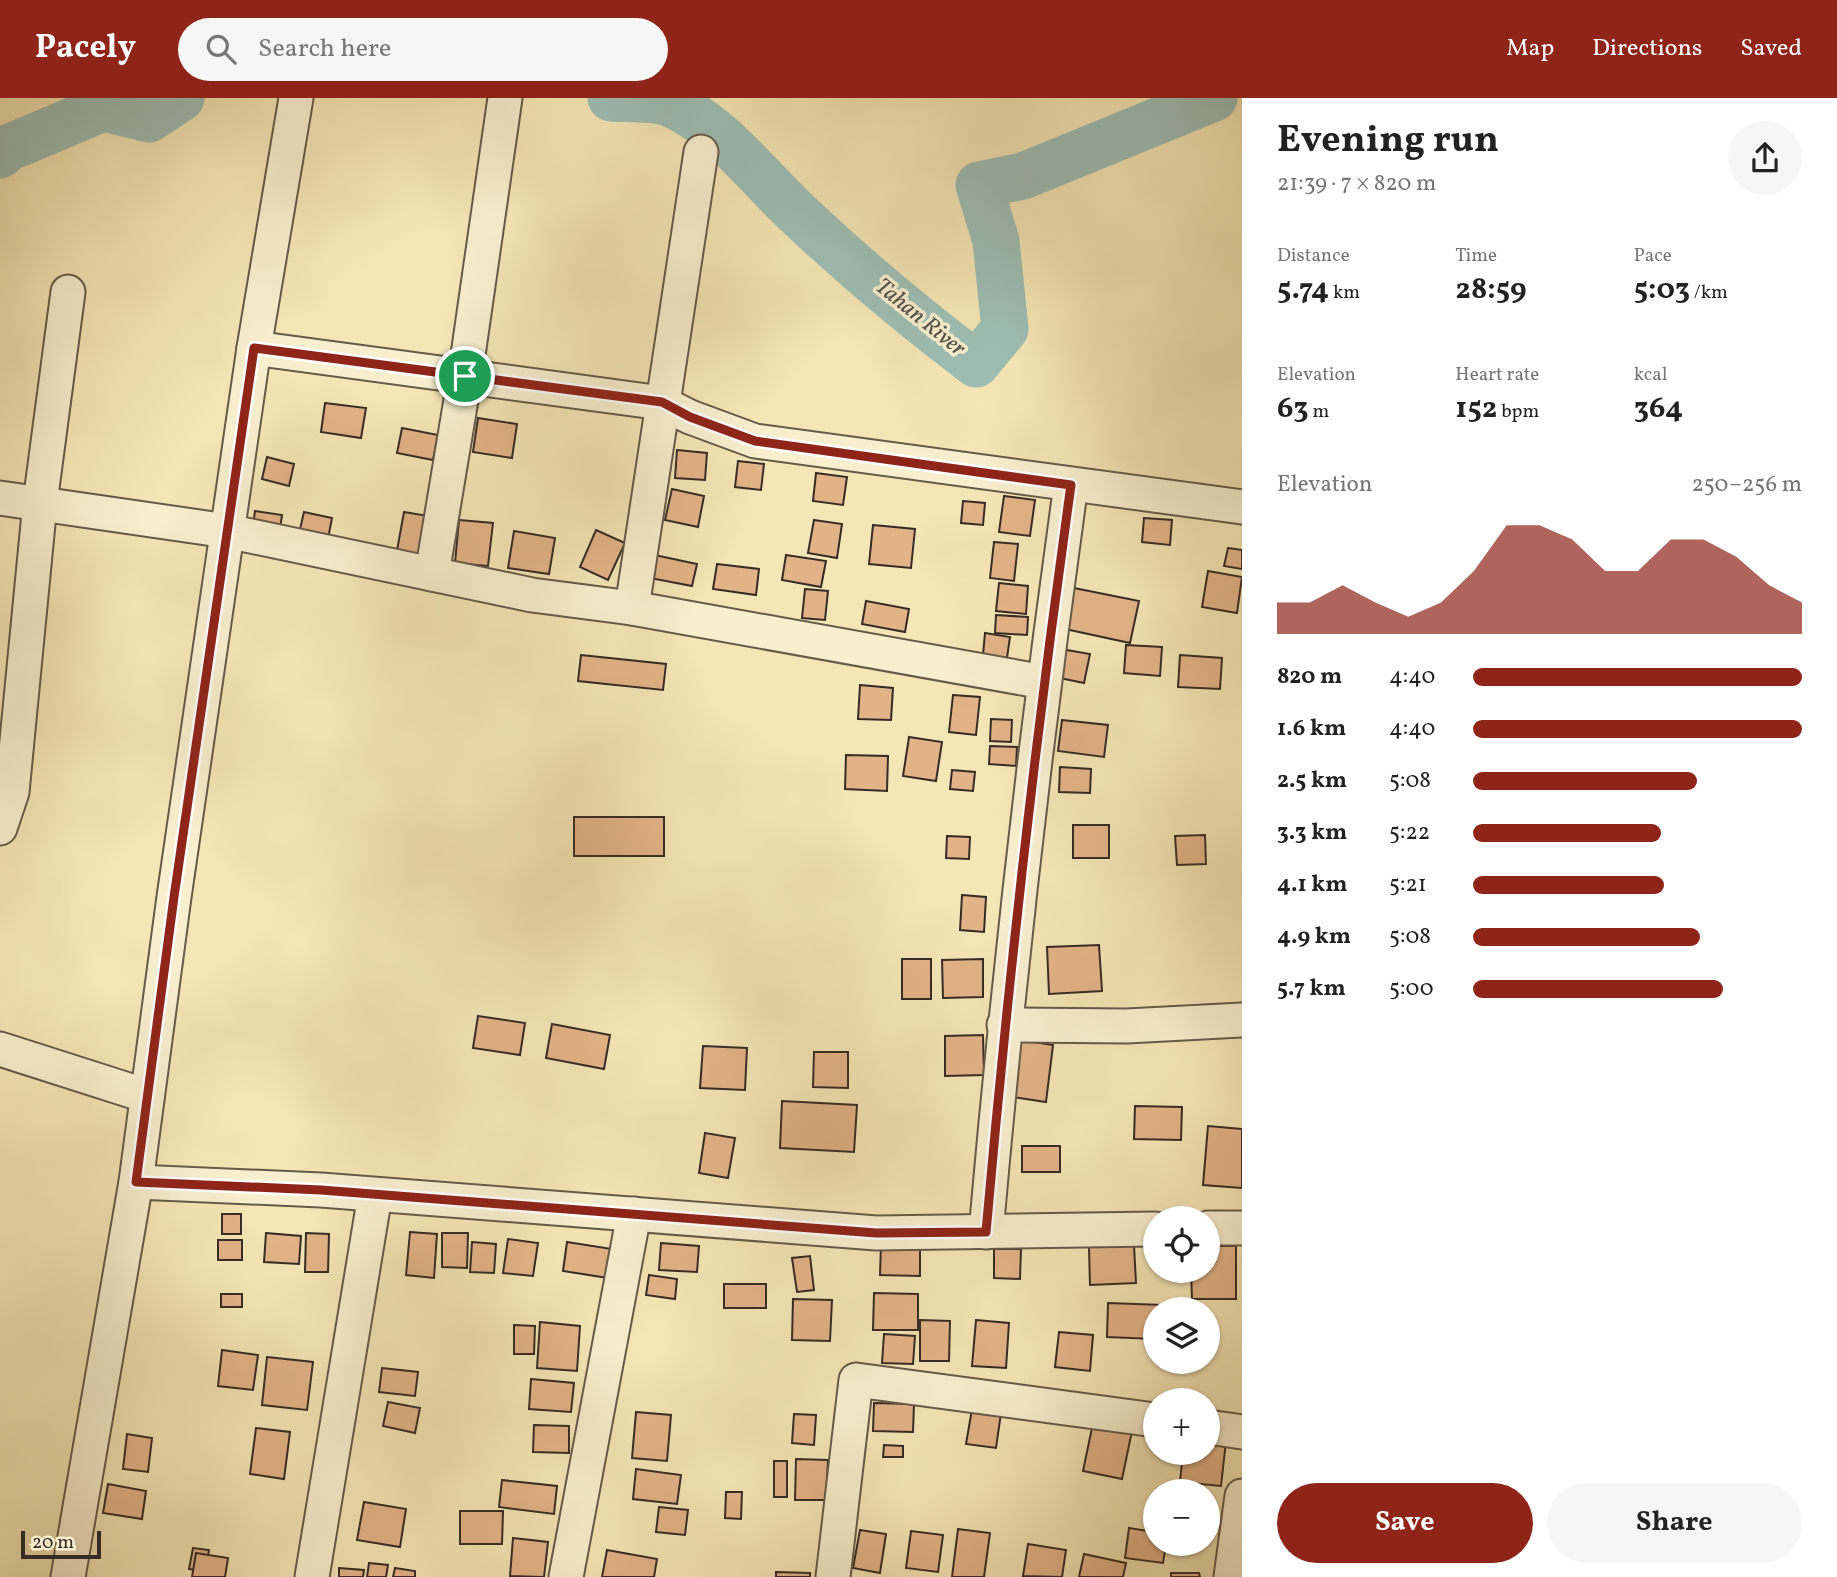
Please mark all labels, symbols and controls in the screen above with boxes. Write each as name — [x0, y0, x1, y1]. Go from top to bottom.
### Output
search box — [178, 18, 668, 81]
text: Pacely — [35, 26, 136, 72]
icon: search — [202, 30, 240, 68]
text: Search here — [258, 31, 391, 67]
text: Map — [1506, 32, 1554, 66]
text: Directions — [1592, 32, 1702, 66]
text: Saved — [1740, 32, 1802, 66]
text: Evening run — [1277, 115, 1499, 168]
button: share — [1728, 121, 1802, 195]
text: 21:39 · 7 × 820 m — [1277, 168, 1436, 200]
text: Distance — [1277, 243, 1350, 269]
text: Time — [1455, 243, 1497, 269]
text: Pace — [1634, 243, 1672, 269]
text: 5.74 — [1277, 269, 1329, 311]
text: 28:59 — [1455, 269, 1527, 311]
text: 5:03 — [1634, 269, 1690, 311]
water label: Tahan River — [868, 271, 972, 365]
text: km — [1329, 280, 1360, 306]
text: /km — [1690, 280, 1728, 306]
pin — [435, 346, 495, 406]
icon: arrive — [446, 357, 484, 395]
text: Elevation — [1277, 362, 1356, 388]
text: Heart rate — [1455, 362, 1539, 388]
text: kcal — [1634, 362, 1667, 388]
text: 63 — [1277, 388, 1309, 430]
text: 152 — [1455, 388, 1497, 430]
text: 364 — [1634, 388, 1683, 430]
text: m — [1309, 399, 1329, 425]
text: bpm — [1497, 399, 1539, 425]
text: Elevation — [1277, 469, 1373, 501]
text: 250–256 m — [1692, 469, 1802, 501]
text: 820 m — [1277, 661, 1342, 693]
text: 4:40 — [1389, 661, 1435, 693]
text: 1.6 km — [1277, 713, 1346, 745]
text: 4:40 — [1389, 713, 1435, 745]
text: 2.5 km — [1277, 765, 1347, 797]
text: 5:08 — [1389, 765, 1431, 797]
text: 3.3 km — [1277, 817, 1347, 849]
text: 5:22 — [1389, 817, 1430, 849]
text: 4.1 km — [1277, 869, 1348, 901]
text: 5:21 — [1389, 869, 1427, 901]
text: 4.9 km — [1277, 921, 1351, 953]
text: 5:08 — [1389, 921, 1431, 953]
text: 5.7 km — [1277, 973, 1346, 1005]
text: 5:00 — [1389, 973, 1434, 1005]
map controls — [1143, 1206, 1220, 1556]
button: locate — [1143, 1206, 1220, 1283]
button: layers — [1143, 1297, 1220, 1374]
button: + — [1143, 1388, 1220, 1465]
button: − — [1143, 1479, 1220, 1556]
button: Save — [1277, 1483, 1533, 1563]
button: Share — [1547, 1483, 1802, 1563]
scale bar — [21, 1528, 102, 1560]
text: 20 m — [32, 1530, 74, 1556]

